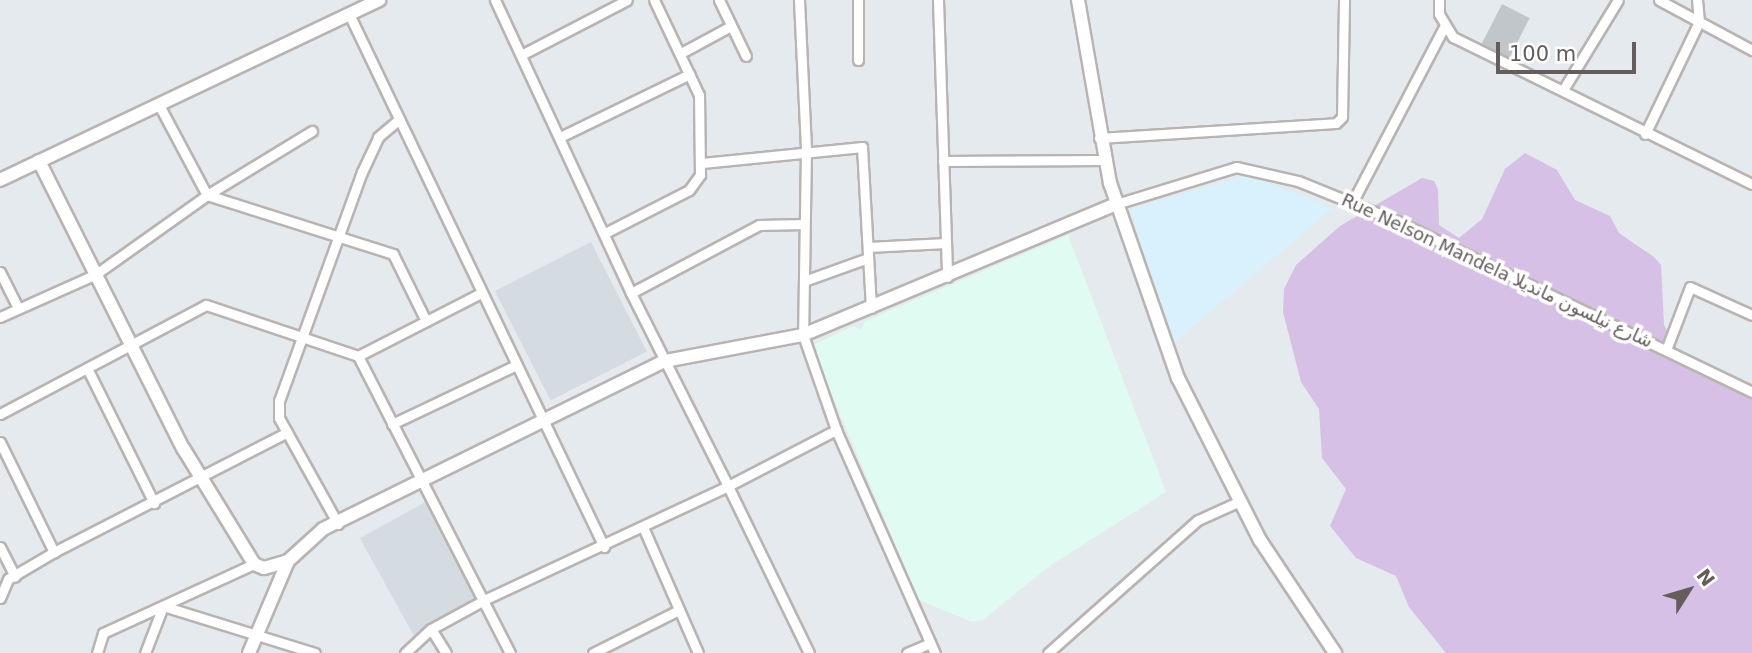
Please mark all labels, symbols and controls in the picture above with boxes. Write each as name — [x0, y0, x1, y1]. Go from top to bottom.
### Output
scale bar — [1500, 28, 1640, 72]
text: 100 m — [1509, 42, 1576, 66]
street label: Rue Nelson Mandela شارع نيلسون مانديلا — [1338, 189, 1656, 353]
north arrow — [1654, 555, 1724, 625]
text: N — [1692, 564, 1719, 590]

